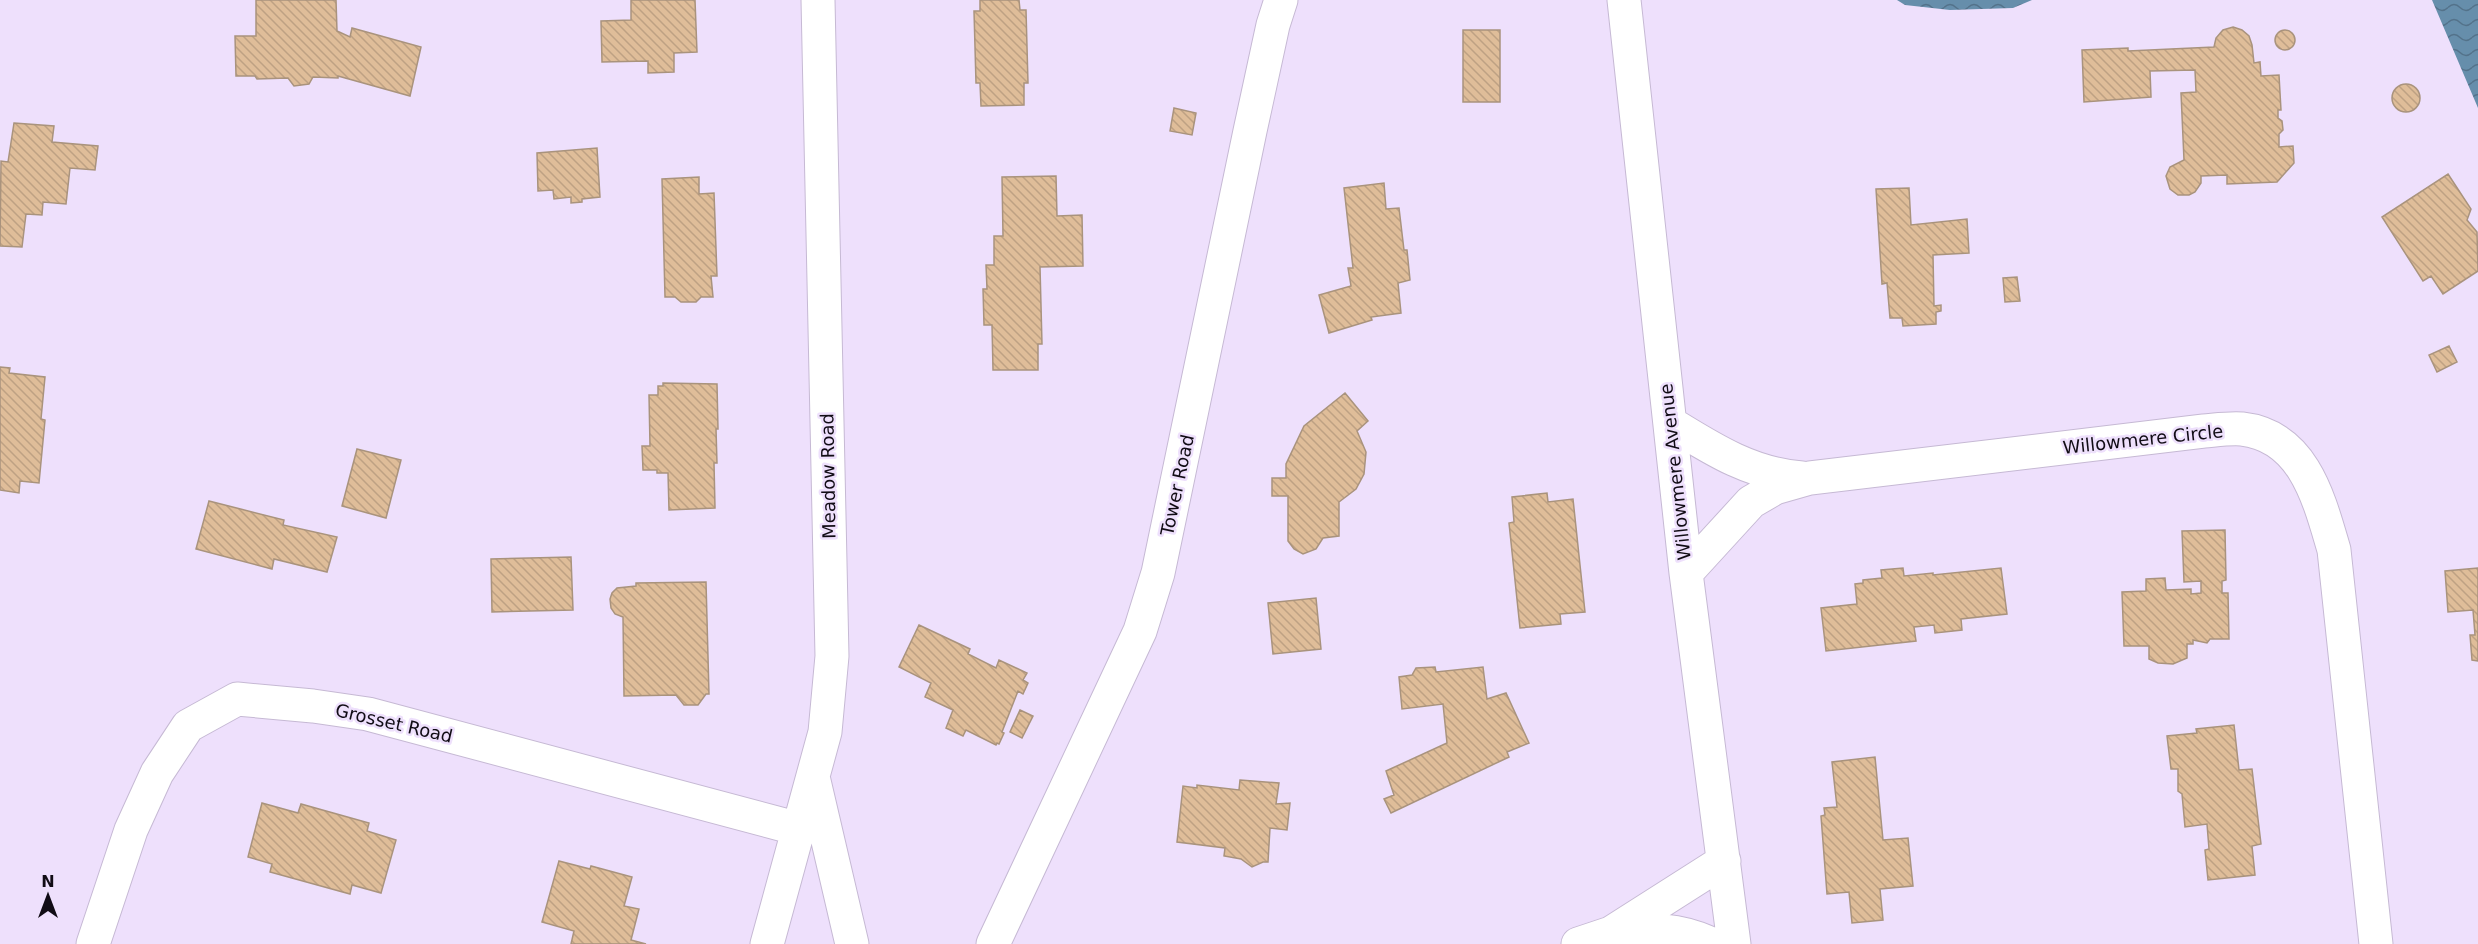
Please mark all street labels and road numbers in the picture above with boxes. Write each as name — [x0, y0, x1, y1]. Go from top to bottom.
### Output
street label: Willowmere Avenue — [1655, 383, 1695, 561]
street label: Meadow Road — [816, 413, 840, 539]
street label: Willowmere Circle — [2062, 420, 2224, 458]
street label: Tower Road — [1156, 432, 1198, 539]
street label: Grosset Road — [333, 699, 455, 747]

